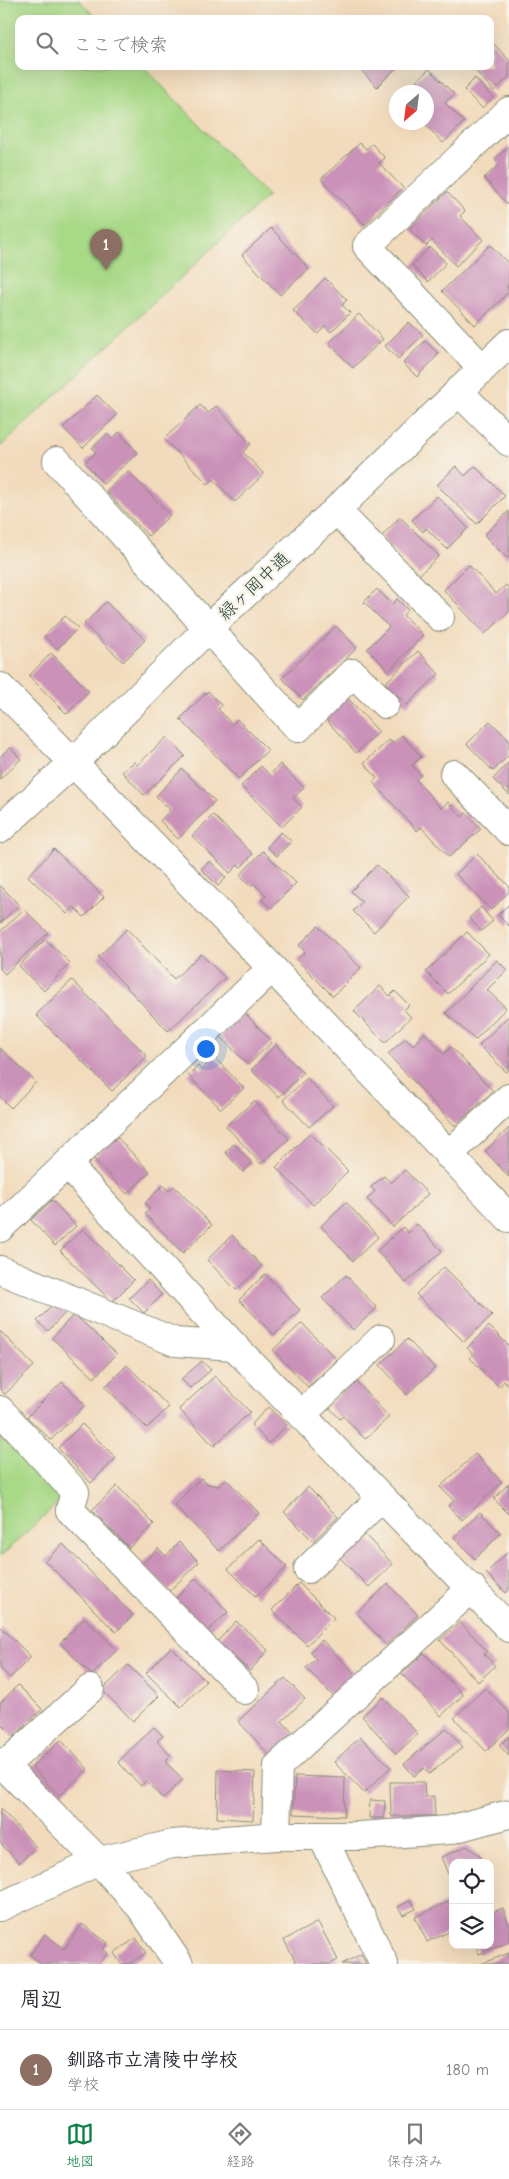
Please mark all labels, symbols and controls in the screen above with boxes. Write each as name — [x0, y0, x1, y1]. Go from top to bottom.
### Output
search box — [15, 15, 494, 70]
icon: search — [33, 29, 61, 57]
text: ここで検索 — [73, 34, 168, 56]
north arrow — [389, 85, 434, 130]
pin: 1 — [90, 229, 122, 270]
street label: 緑ヶ岡中通 — [214, 548, 294, 625]
your location — [193, 1036, 219, 1062]
map controls — [449, 1859, 494, 1949]
button: locate — [449, 1859, 494, 1904]
button: layers — [449, 1904, 494, 1949]
text: 周辺 — [20, 1987, 62, 2011]
text: 釧路市立清陵中学校 — [67, 2049, 238, 2071]
text: 1 — [33, 2061, 39, 2079]
text: 180 m — [446, 2061, 489, 2079]
text: 学校 — [67, 2076, 99, 2094]
tab: 地図 — [66, 2120, 94, 2170]
tab: 経路 — [226, 2120, 254, 2170]
tab: 保存済み — [387, 2120, 443, 2170]

